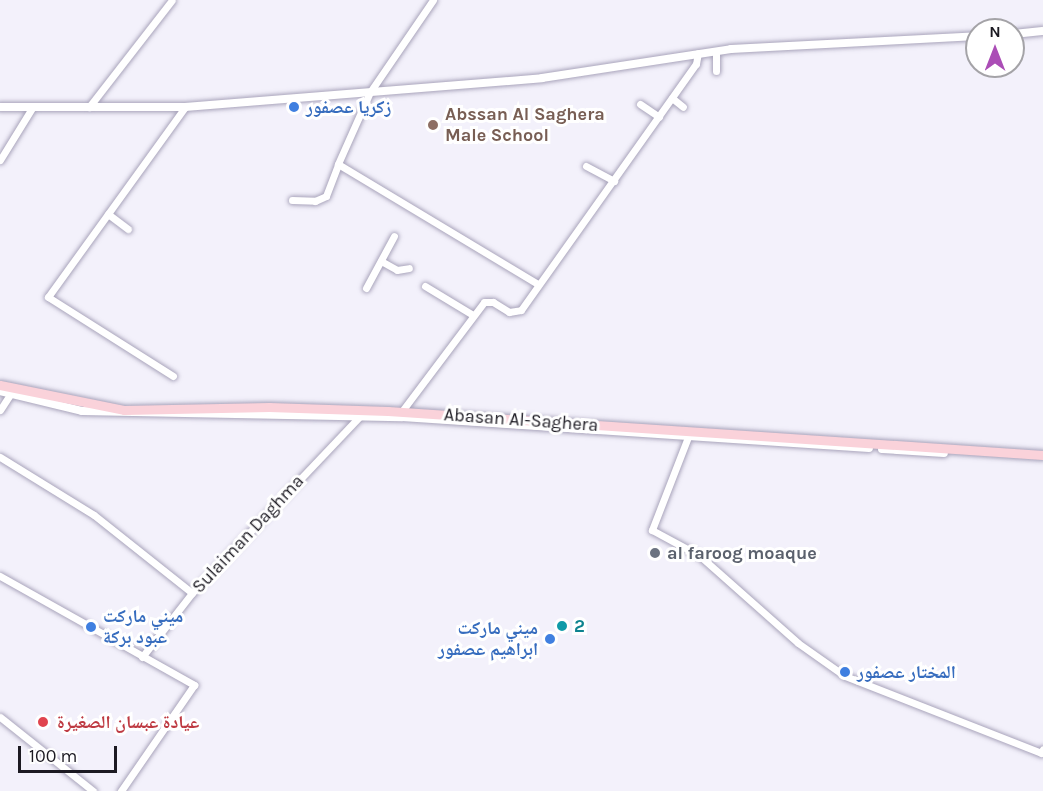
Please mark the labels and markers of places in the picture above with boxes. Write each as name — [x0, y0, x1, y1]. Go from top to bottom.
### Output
place label: زكريا عصفور — [306, 96, 391, 118]
marker: زكريا عصفور — [287, 100, 301, 114]
place label: Abssan Al Saghera Male School — [445, 104, 605, 146]
marker: Abssan Al Saghera Male School — [426, 118, 440, 132]
place label: al faroog moaque — [667, 542, 817, 564]
marker: al faroog moaque — [648, 546, 662, 560]
place label: ميني ماركت عبود بركة — [103, 606, 183, 648]
place label: 2 — [574, 615, 585, 637]
place label: ميني ماركت ابراهيم عصفور — [438, 618, 538, 660]
marker: 2 — [555, 619, 569, 633]
marker: ميني ماركت عبود بركة — [84, 620, 98, 634]
marker: ميني ماركت ابراهيم عصفور — [543, 632, 557, 646]
place label: المختار عصفور — [857, 661, 956, 683]
marker: المختار عصفور — [838, 665, 852, 679]
place label: عيادة عبسان الصغيرة — [57, 711, 199, 733]
marker: عيادة عبسان الصغيرة — [34, 713, 52, 731]

